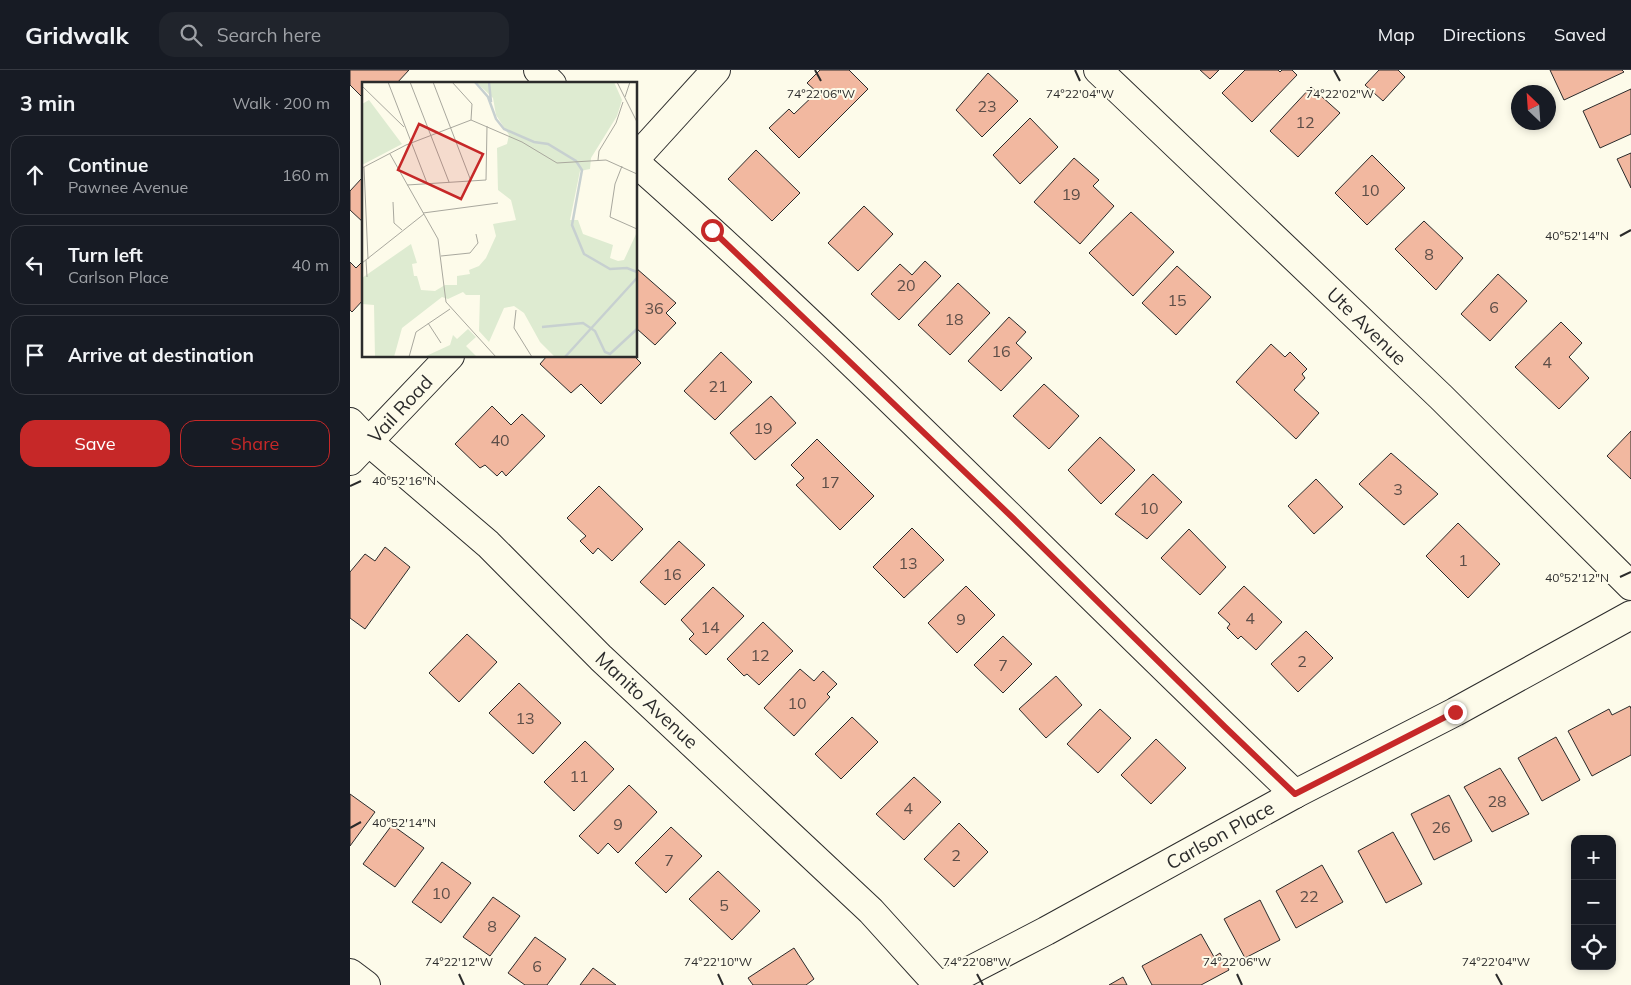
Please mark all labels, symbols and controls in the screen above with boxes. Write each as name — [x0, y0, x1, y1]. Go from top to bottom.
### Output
search box — [159, 12, 509, 57]
text: Gridwalk — [25, 20, 129, 50]
icon: search — [177, 21, 205, 49]
text: Search here — [217, 23, 321, 47]
text: Map — [1378, 23, 1415, 46]
text: Directions — [1443, 23, 1526, 46]
text: Saved — [1554, 23, 1606, 46]
inset map — [362, 82, 638, 358]
north arrow — [1511, 85, 1556, 130]
text: 74°22'06"W — [787, 86, 855, 101]
text: 74°22'04"W — [1046, 86, 1114, 101]
text: 74°22'02"W — [1306, 86, 1374, 101]
text: 3 min — [20, 90, 75, 116]
text: Walk · 200 m — [232, 93, 330, 113]
house number: 23 — [977, 96, 997, 116]
house number: 12 — [1295, 112, 1315, 132]
text: Continue — [68, 153, 148, 177]
icon: ahead — [21, 161, 49, 189]
text: 160 m — [282, 165, 329, 185]
text: Pawnee Avenue — [68, 177, 188, 197]
house number: 10 — [1360, 180, 1380, 200]
house number: 19 — [1061, 184, 1081, 204]
route start — [701, 219, 724, 242]
text: 40°52'14"N — [1545, 228, 1609, 243]
text: Turn left — [68, 243, 143, 267]
house number: 8 — [1424, 244, 1434, 264]
icon: left — [21, 251, 49, 279]
text: 40 m — [292, 255, 329, 275]
text: Carlson Place — [68, 267, 169, 287]
house number: 20 — [896, 275, 916, 295]
street label: Ute Avenue — [1322, 282, 1412, 370]
house number: 15 — [1167, 290, 1187, 310]
house number: 6 — [1489, 297, 1499, 317]
house number: 36 — [644, 298, 664, 318]
house number: 18 — [944, 309, 964, 329]
icon: arrive — [21, 341, 49, 369]
house number: 16 — [991, 341, 1011, 361]
text: Arrive at destination — [68, 343, 254, 367]
house number: 4 — [1542, 352, 1552, 372]
street label: Vail Road — [363, 370, 437, 448]
house number: 21 — [708, 376, 728, 396]
house number: 19 — [753, 418, 773, 438]
button: Save — [20, 420, 170, 467]
button: Share — [180, 420, 330, 467]
house number: 40 — [490, 430, 510, 450]
house number: 17 — [820, 472, 840, 492]
text: 40°52'16"N — [372, 473, 436, 488]
house number: 3 — [1393, 479, 1403, 499]
house number: 10 — [1139, 498, 1159, 518]
house number: 1 — [1458, 550, 1468, 570]
house number: 13 — [898, 553, 918, 573]
house number: 16 — [662, 564, 682, 584]
text: 40°52'12"N — [1545, 570, 1609, 585]
house number: 4 — [1245, 608, 1255, 628]
house number: 9 — [956, 609, 966, 629]
house number: 14 — [700, 617, 720, 637]
house number: 12 — [750, 645, 770, 665]
street label: Manito Avenue — [591, 646, 703, 754]
house number: 2 — [1297, 651, 1307, 671]
house number: 7 — [998, 655, 1008, 675]
house number: 10 — [787, 693, 807, 713]
route end — [1444, 701, 1467, 724]
house number: 13 — [515, 708, 535, 728]
house number: 11 — [569, 766, 589, 786]
house number: 28 — [1487, 791, 1507, 811]
street label: Carlson Place — [1162, 795, 1278, 875]
house number: 4 — [903, 798, 913, 818]
house number: 9 — [613, 814, 623, 834]
text: 40°52'14"N — [372, 815, 436, 830]
house number: 26 — [1431, 817, 1451, 837]
map controls — [1571, 835, 1616, 970]
button: + — [1571, 835, 1616, 880]
house number: 2 — [951, 845, 961, 865]
house number: 7 — [664, 850, 674, 870]
button: − — [1571, 880, 1616, 925]
house number: 10 — [431, 883, 451, 903]
house number: 22 — [1299, 886, 1319, 906]
house number: 5 — [719, 895, 729, 915]
house number: 8 — [487, 916, 497, 936]
button: locate — [1571, 925, 1616, 970]
text: 74°22'12"W — [425, 954, 493, 969]
text: 74°22'10"W — [684, 954, 752, 969]
text: 74°22'08"W — [943, 954, 1011, 969]
text: 74°22'06"W — [1203, 954, 1271, 969]
text: 74°22'04"W — [1462, 954, 1530, 969]
house number: 6 — [532, 956, 542, 976]

